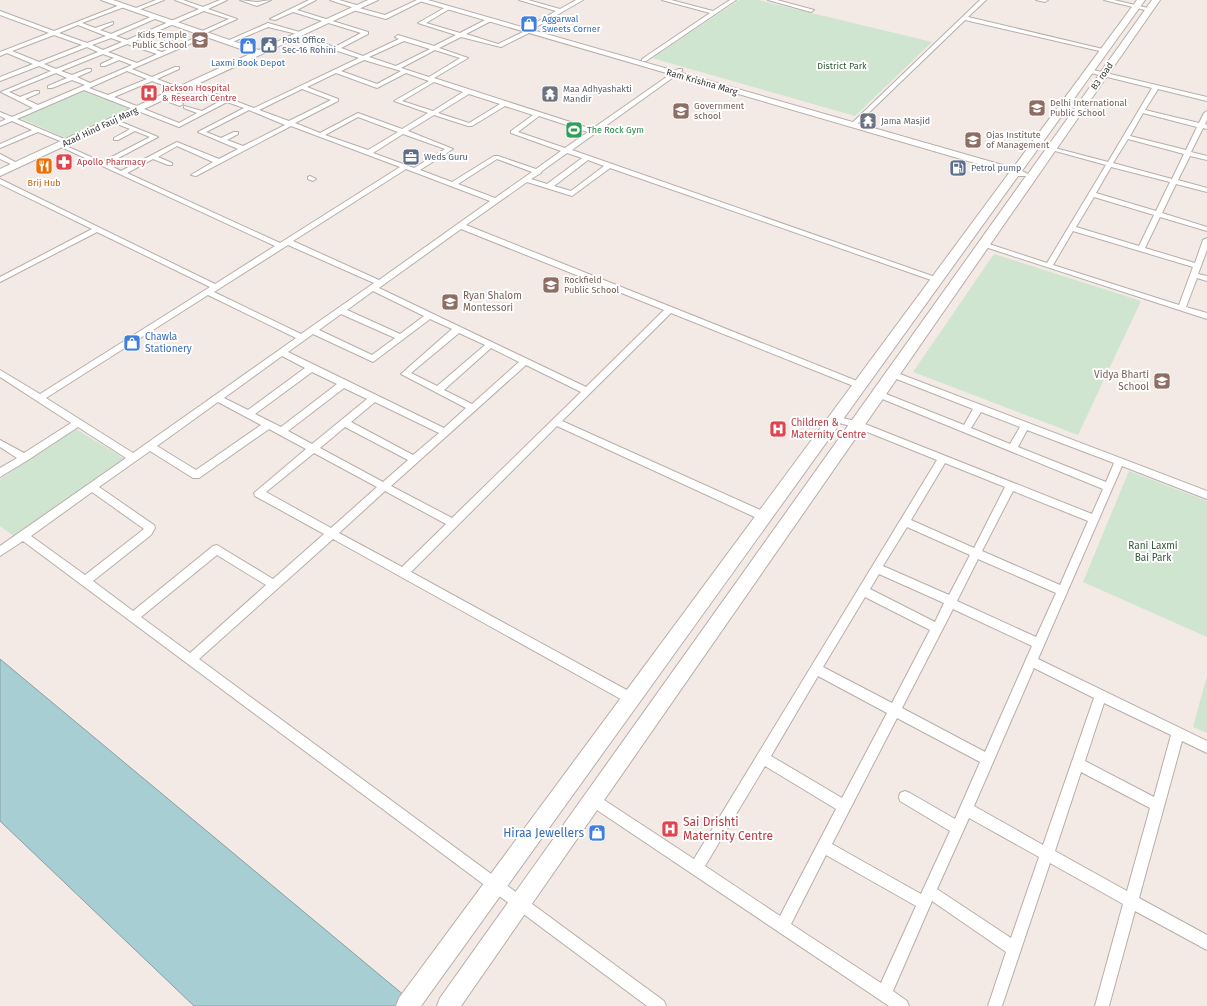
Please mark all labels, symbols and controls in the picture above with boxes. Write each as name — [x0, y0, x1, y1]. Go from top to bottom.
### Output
shop icon: Aggarwal Sweets Corner — [519, 14, 539, 34]
place label: Aggarwal Sweets Corner — [542, 14, 601, 34]
place label: Kids Temple Public School — [132, 30, 187, 50]
school or university icon: Kids Temple Public School — [190, 30, 210, 50]
public building icon: Post Office Sec-16 Rohini — [259, 35, 279, 55]
place label: Post Office Sec-16 Rohini — [282, 35, 336, 55]
shop icon: Laxmi Book Depot — [238, 36, 258, 56]
place label: Laxmi Book Depot — [211, 58, 286, 68]
street label: B3 road — [1089, 60, 1115, 92]
park label: District Park — [817, 61, 867, 71]
street label: Ram Krishna Marg — [665, 67, 739, 97]
hospital icon: Jackson Hospital & Research Centre — [139, 83, 159, 103]
place label: Jackson Hospital & Research Centre — [162, 83, 237, 103]
temple icon: Maa Adhyashakti Mandir — [540, 84, 560, 104]
place label: Maa Adhyashakti Mandir — [563, 84, 632, 104]
school or university icon: Delhi International Public School — [1027, 98, 1047, 118]
place label: Delhi International Public School — [1050, 98, 1127, 118]
school or university icon: Government school — [671, 101, 691, 121]
place label: Government school — [694, 101, 745, 121]
street label: Azad Hind Fauj Marg — [61, 105, 140, 149]
temple icon: Jama Masjid — [858, 111, 878, 131]
place label: Jama Masjid — [881, 116, 930, 126]
sports icon: The Rock Gym — [564, 120, 584, 140]
place label: The Rock Gym — [587, 125, 644, 135]
school or university icon: Ojas Institute of Management — [963, 130, 983, 150]
place label: Ojas Institute of Management — [986, 130, 1050, 150]
office icon: Weds Guru — [401, 147, 421, 167]
pharmacy icon: Apollo Pharmacy — [54, 152, 74, 172]
place label: Weds Guru — [424, 152, 468, 162]
restaurant icon: Brij Hub — [34, 156, 54, 176]
place label: Apollo Pharmacy — [77, 157, 146, 167]
fuel station icon: Petrol pump — [948, 158, 968, 178]
place label: Petrol pump — [971, 163, 1021, 173]
place label: Brij Hub — [27, 178, 61, 188]
school or university icon: Rockfield Public School — [541, 275, 561, 295]
place label: Rockfield Public School — [564, 275, 619, 295]
place label: Ryan Shalom Montessori — [463, 290, 522, 314]
school or university icon: Ryan Shalom Montessori — [440, 292, 460, 312]
place label: Chawla Stationery — [145, 331, 192, 355]
shop icon: Chawla Stationery — [122, 333, 142, 353]
place label: Vidya Bharti School — [1094, 369, 1149, 393]
school or university icon: Vidya Bharti School — [1152, 371, 1172, 391]
place label: Children & Maternity Centre — [791, 417, 866, 441]
hospital icon: Children & Maternity Centre — [768, 419, 788, 439]
park label: Rani Laxmi Bai Park — [1128, 540, 1178, 564]
place label: Sai Drishti Maternity Centre — [683, 815, 773, 843]
hospital icon: Sai Drishti Maternity Centre — [660, 819, 680, 839]
shop icon: Hiraa Jewellers — [587, 823, 607, 843]
place label: Hiraa Jewellers — [503, 826, 584, 840]

